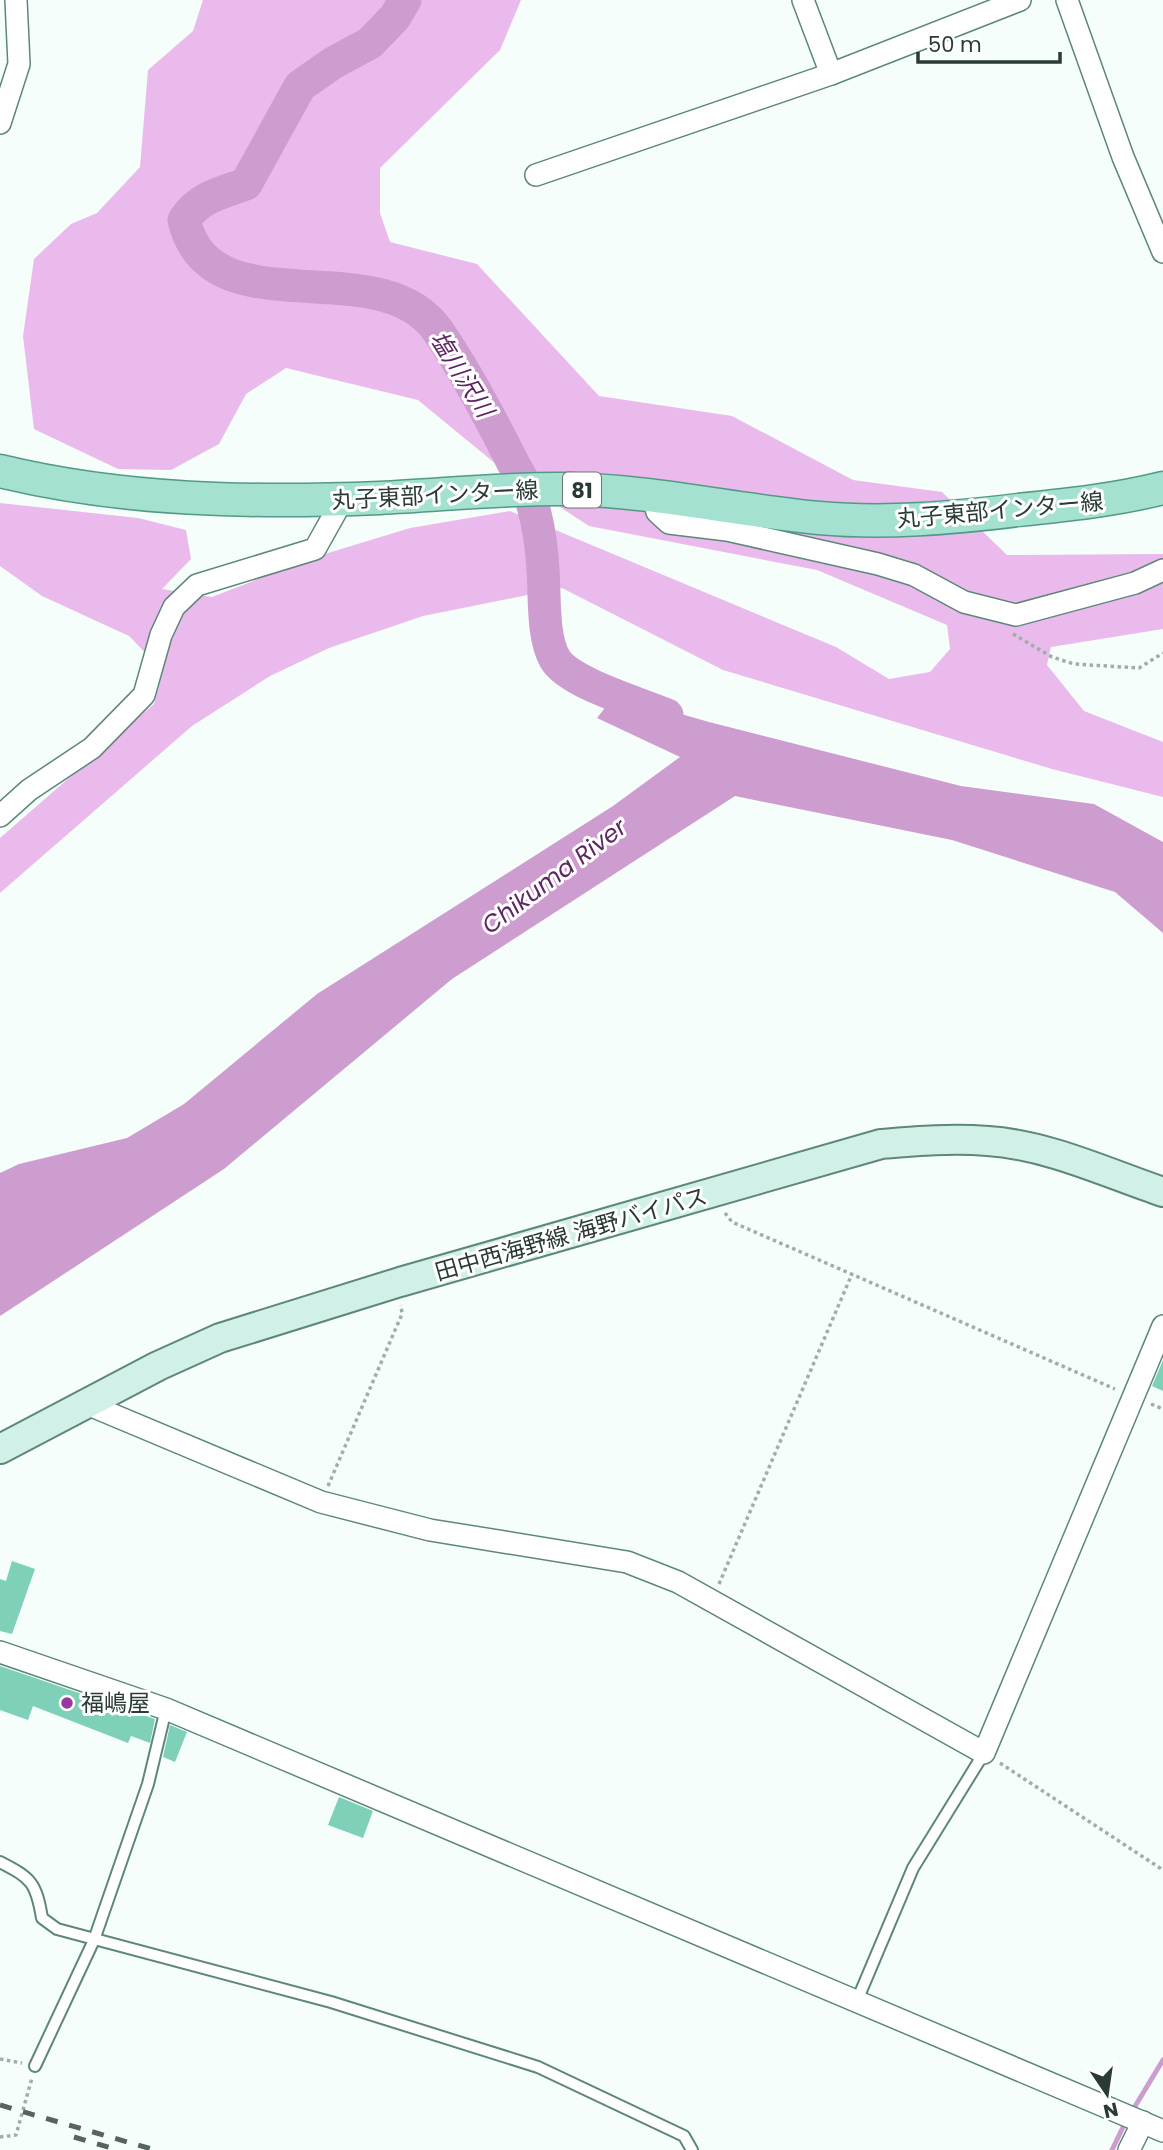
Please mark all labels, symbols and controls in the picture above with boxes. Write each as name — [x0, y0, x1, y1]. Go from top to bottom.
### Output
scale bar — [918, 21, 1060, 65]
text: 50 m — [928, 30, 982, 59]
water label: 塩川沢川 — [423, 325, 503, 426]
road number: 81 — [563, 472, 601, 508]
street label: 丸子東部インター線 — [331, 474, 539, 516]
street label: 丸子東部インター線 — [895, 485, 1105, 535]
water label: Chikuma River — [475, 810, 634, 941]
street label: 田中西海野線 海野バイパス — [431, 1180, 711, 1288]
place label: 福嶋屋 — [81, 1687, 150, 1719]
marker: 福嶋屋 — [59, 1695, 75, 1711]
north arrow — [1072, 2059, 1142, 2129]
text: N — [1101, 2095, 1121, 2125]

